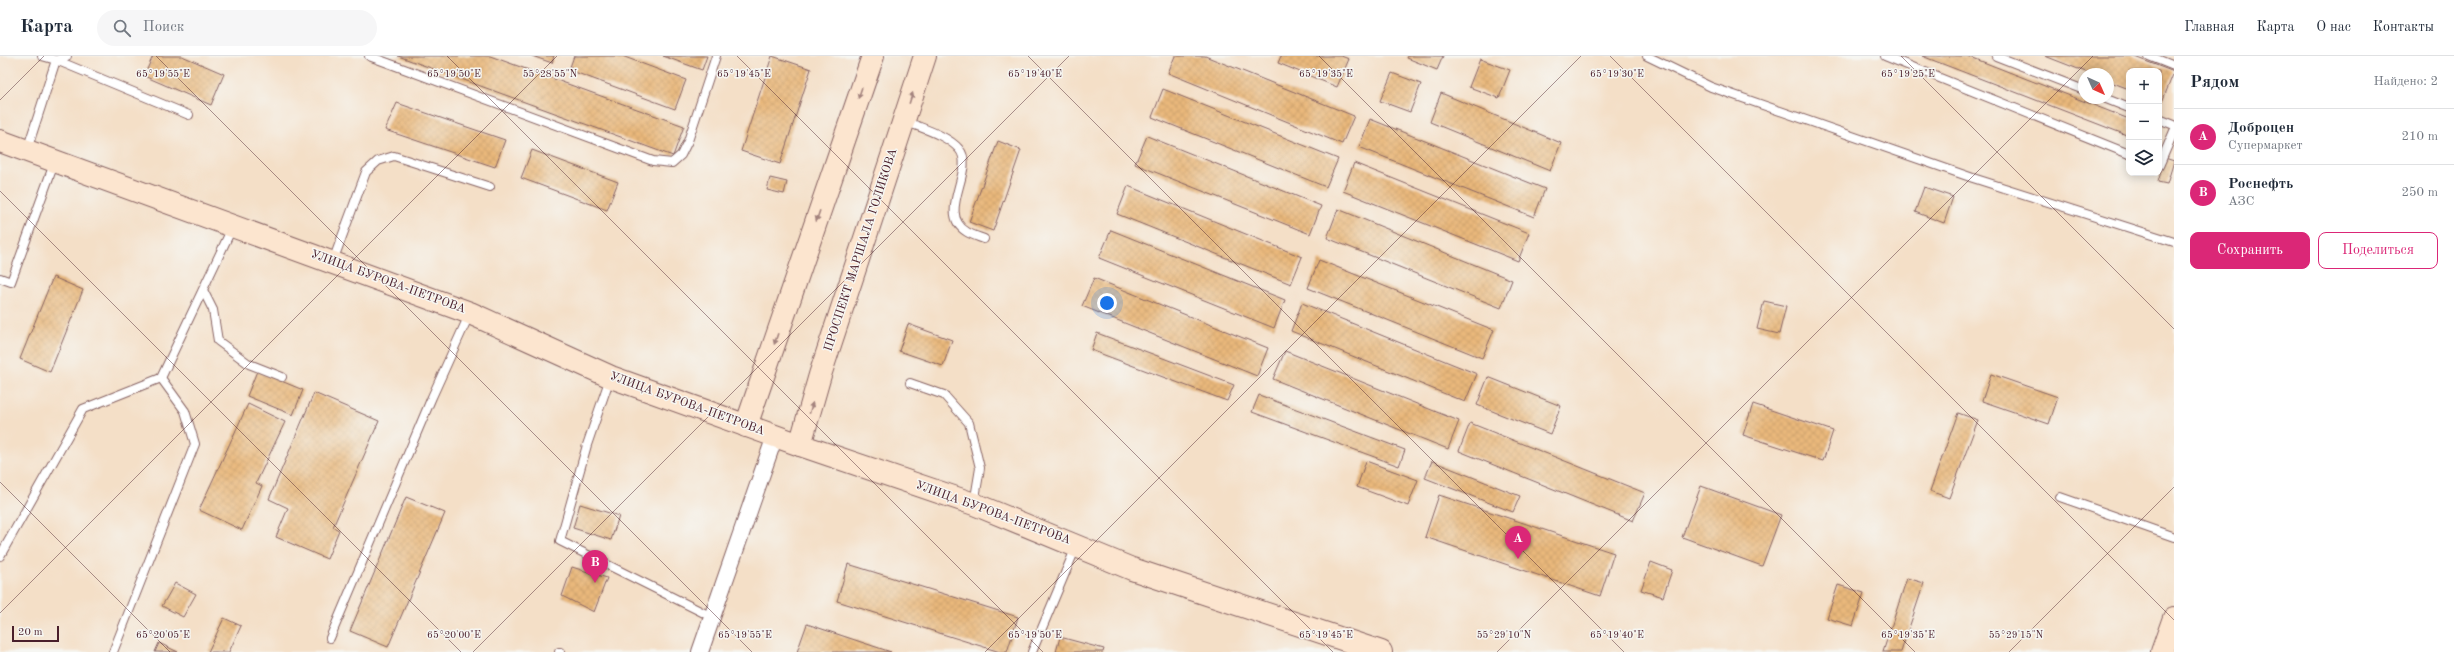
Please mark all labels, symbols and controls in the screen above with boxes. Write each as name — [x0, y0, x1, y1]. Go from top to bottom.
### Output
search box — [97, 10, 377, 46]
icon: search — [111, 17, 133, 39]
text: Карта — [20, 18, 73, 37]
text: Поиск — [143, 20, 184, 35]
text: Главная — [2184, 20, 2234, 34]
text: Карта — [2256, 20, 2294, 34]
text: О нас — [2316, 20, 2351, 34]
text: Контакты — [2373, 20, 2434, 34]
north arrow — [2078, 68, 2114, 104]
map controls — [2126, 68, 2162, 176]
button: + — [2126, 68, 2162, 104]
text: 65°19'55"E — [136, 69, 190, 79]
text: 65°19'50"E — [427, 69, 481, 79]
text: 55°28'55"N — [523, 69, 578, 79]
text: 65°19'45"E — [717, 69, 771, 79]
text: 65°19'40"E — [1008, 69, 1062, 79]
text: 65°19'35"E — [1299, 69, 1353, 79]
text: 65°19'30"E — [1590, 69, 1644, 79]
text: 65°19'25"E — [1881, 69, 1935, 79]
text: Рядом — [2190, 74, 2239, 91]
text: Найдено: 2 — [2374, 75, 2438, 88]
one-way arrow — [857, 87, 863, 99]
one-way arrow — [909, 91, 915, 103]
button: − — [2126, 104, 2162, 140]
text: Доброцен — [2228, 121, 2294, 136]
text: A — [2198, 130, 2208, 143]
text: 210 m — [2401, 130, 2438, 143]
text: Супермаркет — [2228, 139, 2303, 152]
button: layers — [2126, 140, 2162, 176]
street label: ПРОСПЕКТ МАРШАЛА ГОЛИКОВА — [822, 147, 900, 353]
text: Роснефть — [2228, 177, 2293, 192]
text: B — [2198, 186, 2208, 199]
text: 250 m — [2401, 186, 2438, 199]
text: АЗС — [2228, 195, 2254, 208]
one-way arrow — [815, 210, 821, 222]
button: Сохранить — [2190, 232, 2310, 269]
button: Поделиться — [2318, 232, 2438, 269]
street label: УЛИЦА БУРОВА-ПЕТРОВА — [309, 248, 467, 316]
your location — [1097, 293, 1117, 313]
one-way arrow — [772, 333, 778, 345]
street label: УЛИЦА БУРОВА-ПЕТРОВА — [608, 370, 766, 438]
one-way arrow — [808, 401, 814, 413]
street label: УЛИЦА БУРОВА-ПЕТРОВА — [914, 479, 1072, 547]
pin: A — [1505, 526, 1531, 559]
pin: B — [582, 550, 608, 583]
scale bar — [12, 624, 59, 643]
text: 20 m — [18, 627, 43, 638]
text: 65°20'05"E — [136, 630, 190, 640]
text: 65°20'00"E — [427, 630, 481, 640]
text: 65°19'55"E — [718, 630, 772, 640]
text: 65°19'50"E — [1008, 630, 1062, 640]
text: 65°19'45"E — [1299, 630, 1353, 640]
text: 55°29'10"N — [1477, 630, 1532, 640]
text: 65°19'40"E — [1590, 630, 1644, 640]
text: 65°19'35"E — [1881, 630, 1935, 640]
text: 55°29'15"N — [1989, 630, 2044, 640]

